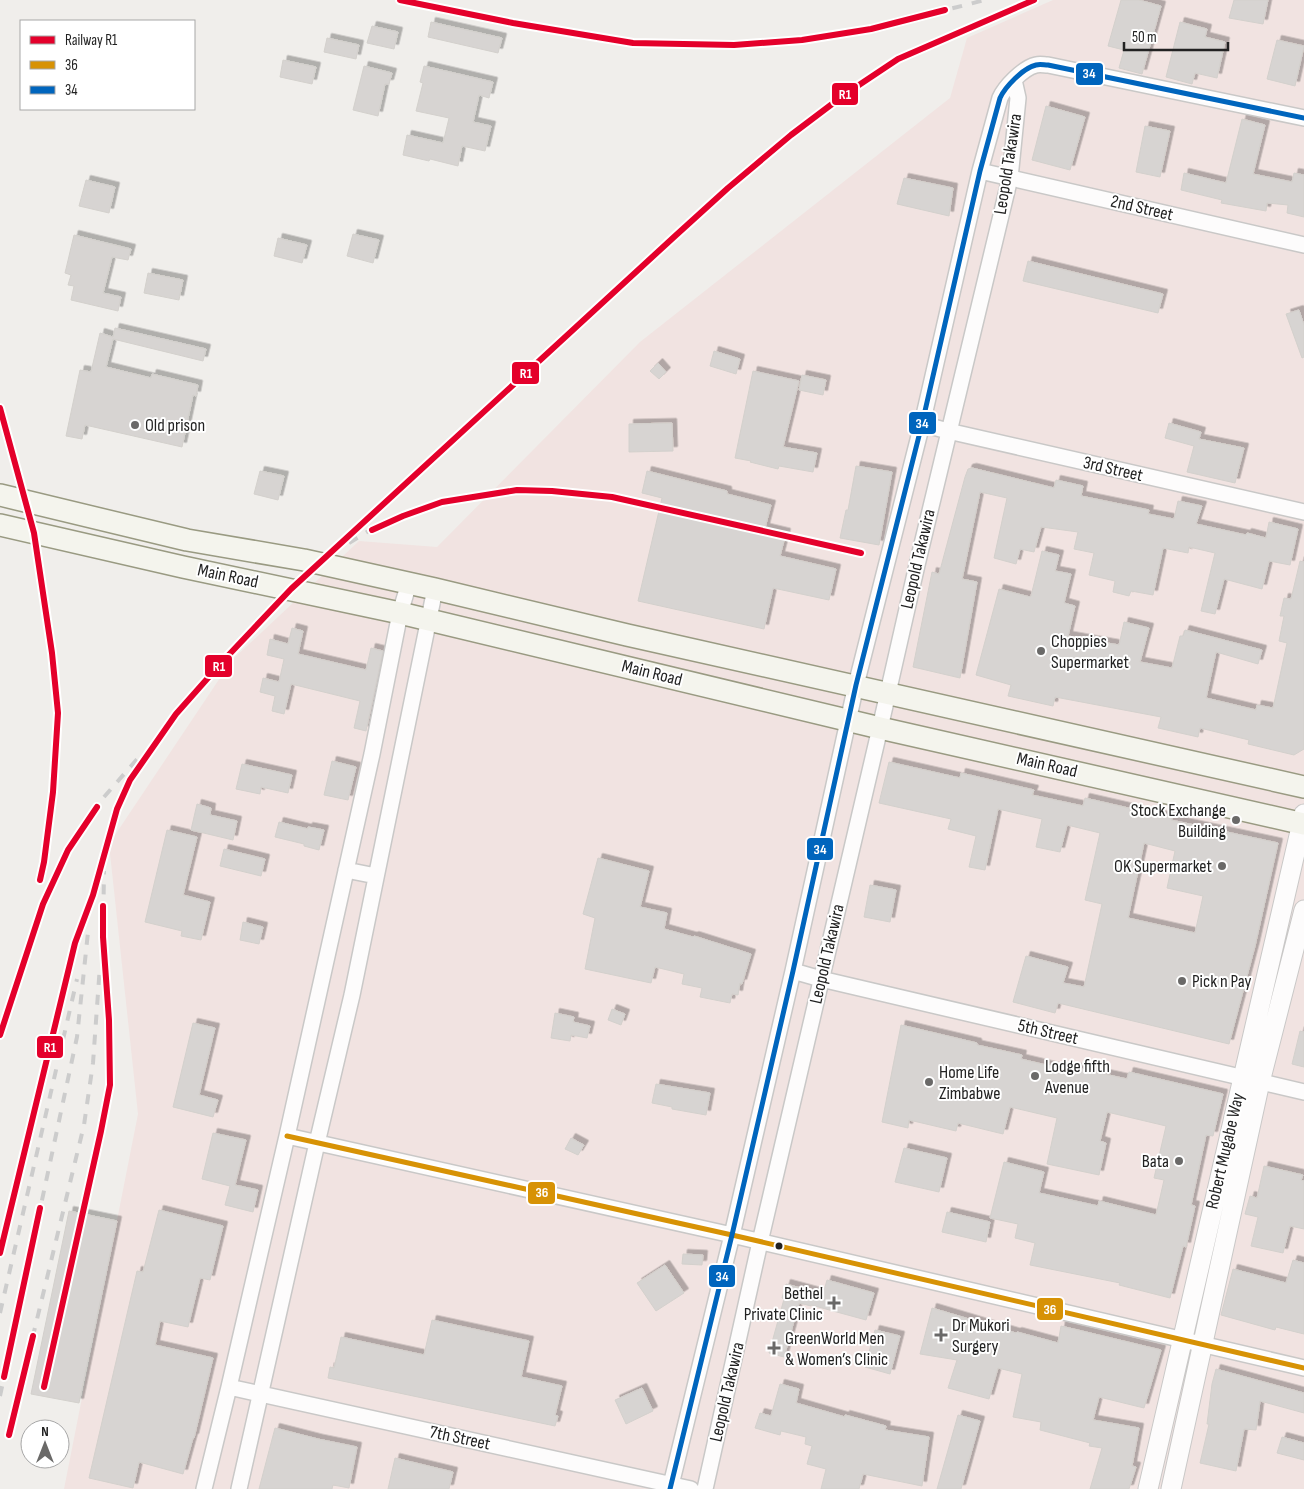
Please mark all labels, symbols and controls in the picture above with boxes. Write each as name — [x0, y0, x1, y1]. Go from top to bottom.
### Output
legend — [20, 20, 195, 110]
scale bar — [1124, 20, 1228, 52]
text: 50 m — [1132, 28, 1157, 47]
text: Railway R1 — [65, 31, 118, 50]
text: 36 — [65, 56, 78, 75]
line badge: 34 — [1075, 62, 1104, 86]
text: 34 — [1083, 65, 1096, 82]
text: 34 — [65, 81, 78, 100]
line badge: R1 — [831, 82, 859, 106]
text: R1 — [839, 86, 852, 103]
street label: Leopold Takawira — [990, 112, 1026, 216]
street label: 2nd Street — [1109, 191, 1176, 225]
line badge: R1 — [511, 361, 540, 385]
text: R1 — [520, 365, 533, 382]
line badge: 34 — [908, 411, 937, 435]
place label: Old prison — [145, 415, 205, 436]
text: 34 — [916, 415, 929, 432]
marker: Old prison — [129, 419, 141, 431]
street label: 3rd Street — [1081, 452, 1145, 486]
street label: Leopold Takawira — [896, 507, 940, 611]
street label: Main Road — [196, 559, 260, 593]
place label: Choppies Supermarket — [1051, 631, 1130, 673]
marker: Choppies Supermarket — [1035, 645, 1047, 657]
line badge: R1 — [204, 654, 233, 678]
street label: Main Road — [620, 655, 684, 691]
text: R1 — [213, 658, 226, 675]
street label: Main Road — [1015, 748, 1079, 782]
place label: Stock Exchange Building — [1131, 800, 1226, 842]
marker: Stock Exchange Building — [1230, 814, 1242, 826]
line badge: 34 — [806, 837, 834, 861]
text: 34 — [814, 841, 827, 858]
place label: OK Supermarket — [1114, 856, 1213, 877]
marker: OK Supermarket — [1216, 860, 1228, 872]
street label: Leopold Takawira — [805, 902, 849, 1006]
place label: Pick n Pay — [1192, 971, 1252, 992]
marker: Pick n Pay — [1176, 975, 1188, 987]
street label: 5th Street — [1016, 1015, 1081, 1049]
line badge: R1 — [36, 1035, 64, 1059]
text: R1 — [44, 1039, 57, 1056]
place label: Lodge fifth Avenue — [1044, 1056, 1110, 1098]
place label: Home Life Zimbabwe — [939, 1062, 1000, 1104]
marker: Lodge fifth Avenue — [1029, 1070, 1041, 1082]
marker: Home Life Zimbabwe — [923, 1076, 935, 1088]
street label: Robert Mugabe Way — [1201, 1091, 1249, 1211]
place label: Bata — [1142, 1151, 1169, 1172]
marker: Bata — [1173, 1155, 1185, 1167]
line badge: 36 — [527, 1181, 556, 1205]
text: 36 — [536, 1184, 549, 1201]
unlabelled marker — [774, 1241, 784, 1251]
line badge: 34 — [708, 1264, 736, 1288]
text: 34 — [716, 1268, 729, 1285]
place label: Bethel Private Clinic — [744, 1283, 823, 1325]
marker: Bethel Private Clinic — [827, 1296, 841, 1310]
line badge: 36 — [1036, 1297, 1064, 1321]
text: 36 — [1044, 1301, 1057, 1318]
place label: Dr Mukori Surgery — [952, 1315, 1010, 1357]
place label: GreenWorld Men & Women’s Clinic — [785, 1328, 888, 1370]
marker: Dr Mukori Surgery — [934, 1328, 948, 1342]
street label: Leopold Takawira — [705, 1340, 749, 1444]
marker: GreenWorld Men & Women’s Clinic — [767, 1341, 781, 1355]
north arrow — [20, 1419, 70, 1469]
street label: 7th Street — [428, 1421, 493, 1455]
text: N — [41, 1423, 49, 1440]

